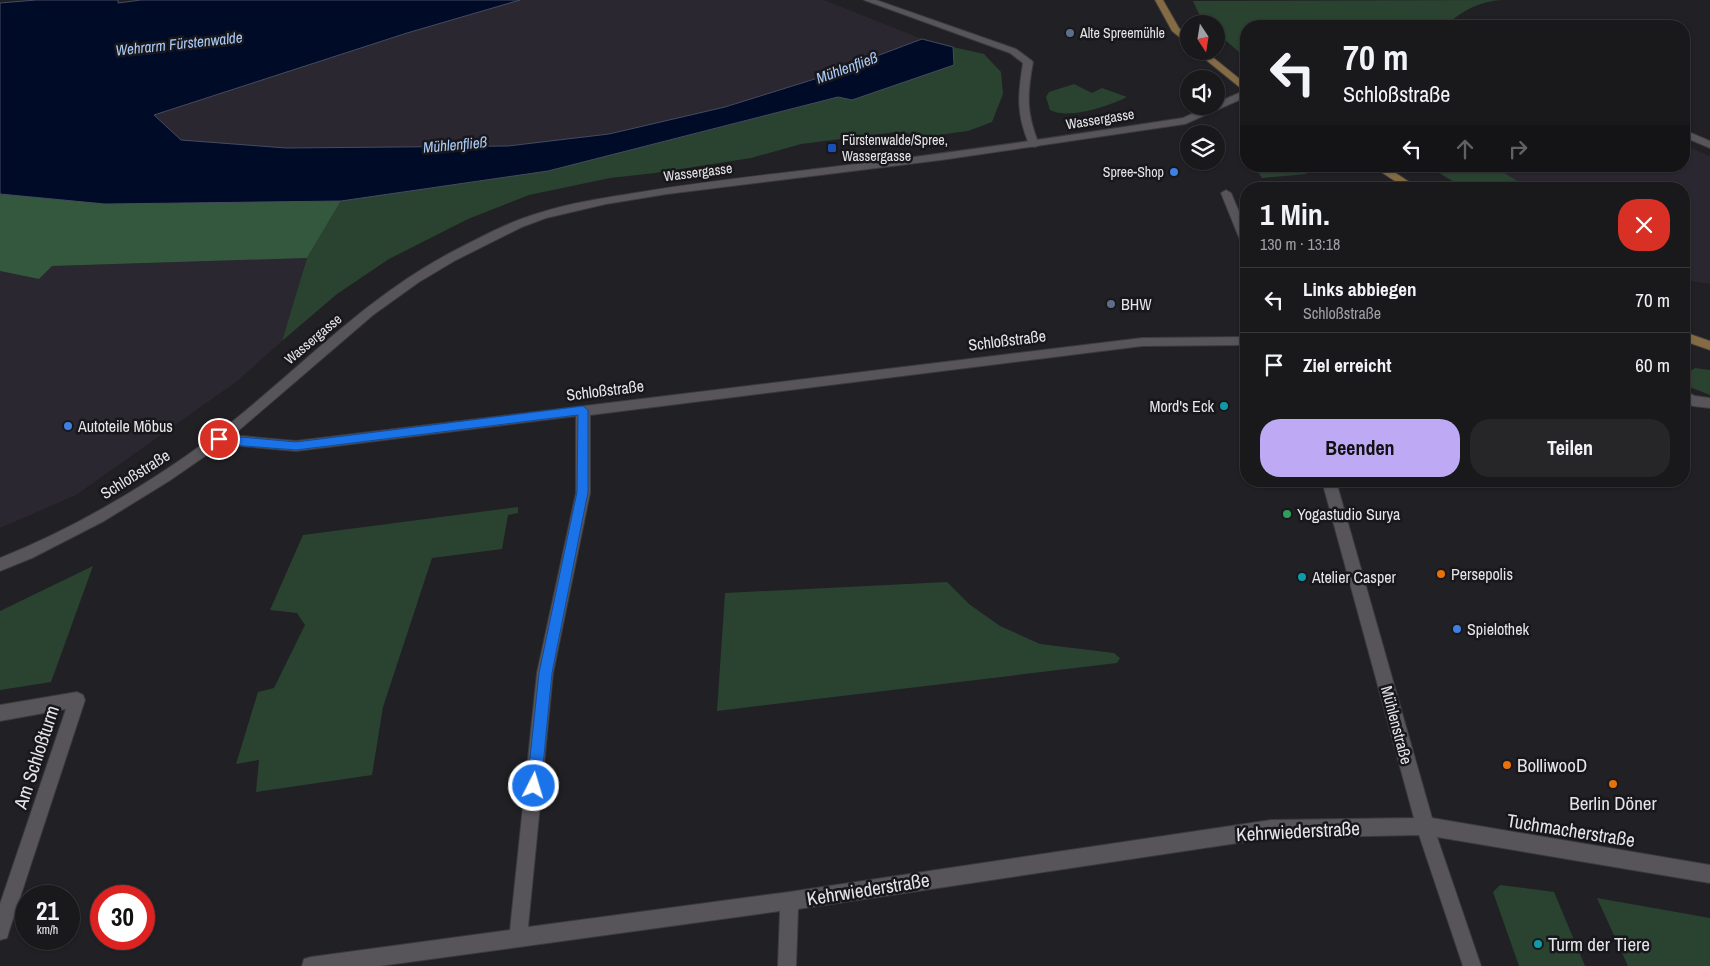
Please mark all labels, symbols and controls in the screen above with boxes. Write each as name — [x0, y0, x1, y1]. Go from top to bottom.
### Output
north arrow — [1180, 15, 1225, 60]
map controls — [1180, 15, 1225, 170]
place label: Alte Spreemühle — [1079, 24, 1165, 42]
water label: Wehrarm Fürstenwalde — [114, 26, 244, 61]
marker: Alte Spreemühle — [1064, 27, 1076, 39]
text: 70 m — [1343, 34, 1408, 81]
icon: left — [1260, 40, 1325, 105]
water label: Mühlenfließ — [813, 47, 881, 88]
button: sound — [1180, 70, 1225, 115]
text: Schloßstraße — [1343, 79, 1450, 109]
street label: Wassergasse — [1064, 105, 1136, 133]
button: layers — [1180, 125, 1225, 170]
water label: Mühlenfließ — [422, 131, 488, 158]
place label: Fürstenwalde/Spree, Wassergasse — [842, 131, 948, 165]
icon: left — [1398, 135, 1426, 163]
icon: ahead — [1451, 135, 1479, 163]
icon: right — [1504, 135, 1532, 163]
marker: Fürstenwalde/Spree, Wassergasse — [826, 142, 838, 154]
street label: Wassergasse — [663, 159, 733, 185]
place label: Spree-Shop — [1103, 163, 1164, 181]
marker: Spree-Shop — [1168, 166, 1180, 178]
text: 1 Min. — [1260, 194, 1330, 234]
button: close — [1618, 199, 1670, 251]
text: 130 m · 13:18 — [1260, 233, 1340, 255]
text: Links abbiegen — [1303, 276, 1416, 302]
icon: left — [1260, 286, 1288, 314]
text: 70 m — [1635, 287, 1670, 313]
place label: BHW — [1121, 293, 1152, 315]
marker: BHW — [1105, 298, 1117, 310]
text: Schloßstraße — [1303, 302, 1381, 324]
street label: Wassergasse — [281, 310, 345, 368]
street label: Schloßstraße — [967, 324, 1047, 356]
icon: arrive — [1260, 351, 1288, 379]
text: Ziel erreicht — [1303, 352, 1391, 378]
text: 60 m — [1635, 352, 1670, 378]
street label: Schloßstraße — [565, 374, 645, 406]
place label: Mord's Eck — [1150, 395, 1214, 417]
marker: Mord's Eck — [1218, 400, 1230, 412]
place label: Autoteile Möbus — [77, 415, 173, 437]
pin — [198, 418, 240, 460]
button: Beenden — [1260, 419, 1460, 477]
button: Teilen — [1470, 419, 1670, 477]
marker: Autoteile Möbus — [62, 420, 74, 432]
icon: arrive — [205, 425, 233, 453]
street label: Schloßstraße — [96, 444, 174, 504]
place label: Yogastudio Surya — [1297, 503, 1401, 525]
marker: Yogastudio Surya — [1281, 508, 1293, 520]
place label: Persepolis — [1451, 563, 1513, 585]
place label: Atelier Casper — [1311, 566, 1396, 588]
marker: Persepolis — [1435, 568, 1447, 580]
marker: Atelier Casper — [1296, 571, 1308, 583]
place label: Spielothek — [1467, 618, 1529, 640]
marker: Spielothek — [1451, 623, 1463, 635]
street label: Mühlenstraße — [1376, 683, 1418, 767]
street label: Am Schloßturm — [7, 702, 65, 813]
place label: BolliwooD — [1517, 752, 1587, 778]
position arrow — [507, 759, 559, 811]
marker: BolliwooD — [1501, 759, 1513, 771]
marker: Berlin Döner — [1607, 778, 1619, 790]
place label: Berlin Döner — [1569, 790, 1658, 816]
street label: Tuchmacherstraße — [1505, 807, 1637, 853]
street label: Kehrwiederstraße — [1235, 815, 1361, 847]
street label: Kehrwiederstraße — [805, 866, 931, 912]
speed limit sign: 30 — [90, 885, 155, 950]
text: 21 — [36, 894, 59, 928]
text: km/h — [37, 922, 58, 938]
place label: Turm der Tiere — [1548, 931, 1650, 957]
marker: Turm der Tiere — [1532, 938, 1544, 950]

